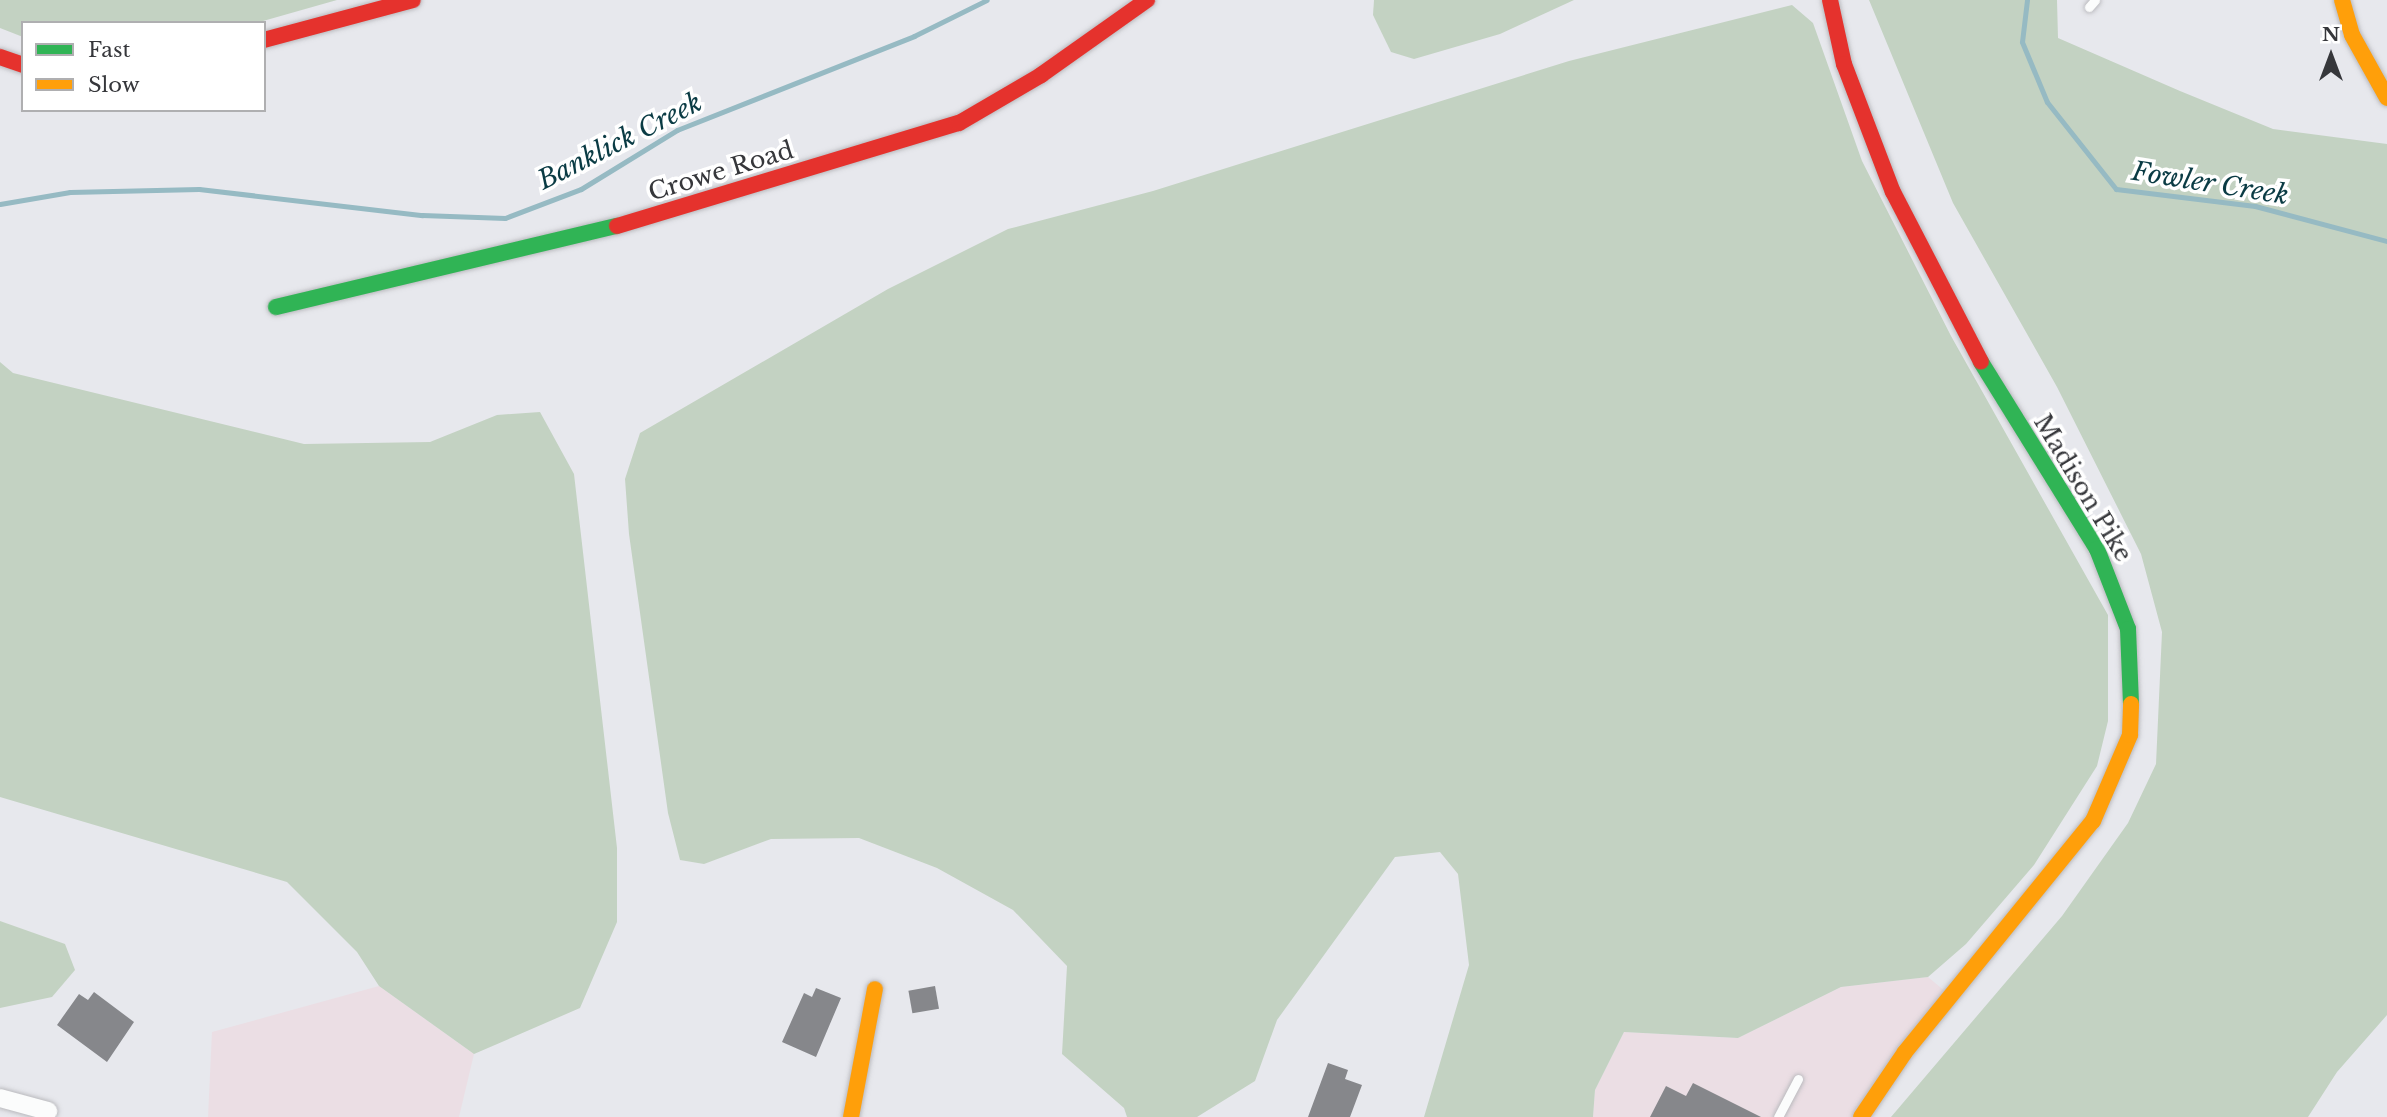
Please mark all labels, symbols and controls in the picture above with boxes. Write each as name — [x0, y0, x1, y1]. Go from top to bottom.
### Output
legend — [21, 21, 266, 112]
north arrow — [2296, 21, 2366, 91]
text: N — [2322, 23, 2340, 46]
text: Fast — [88, 37, 130, 63]
text: Slow — [88, 72, 140, 98]
water label: Banklick Creek — [533, 87, 707, 197]
street label: Crowe Road — [645, 135, 797, 207]
water label: Fowler Creek — [2129, 156, 2291, 212]
street label: Madison Pike — [2028, 409, 2138, 567]

